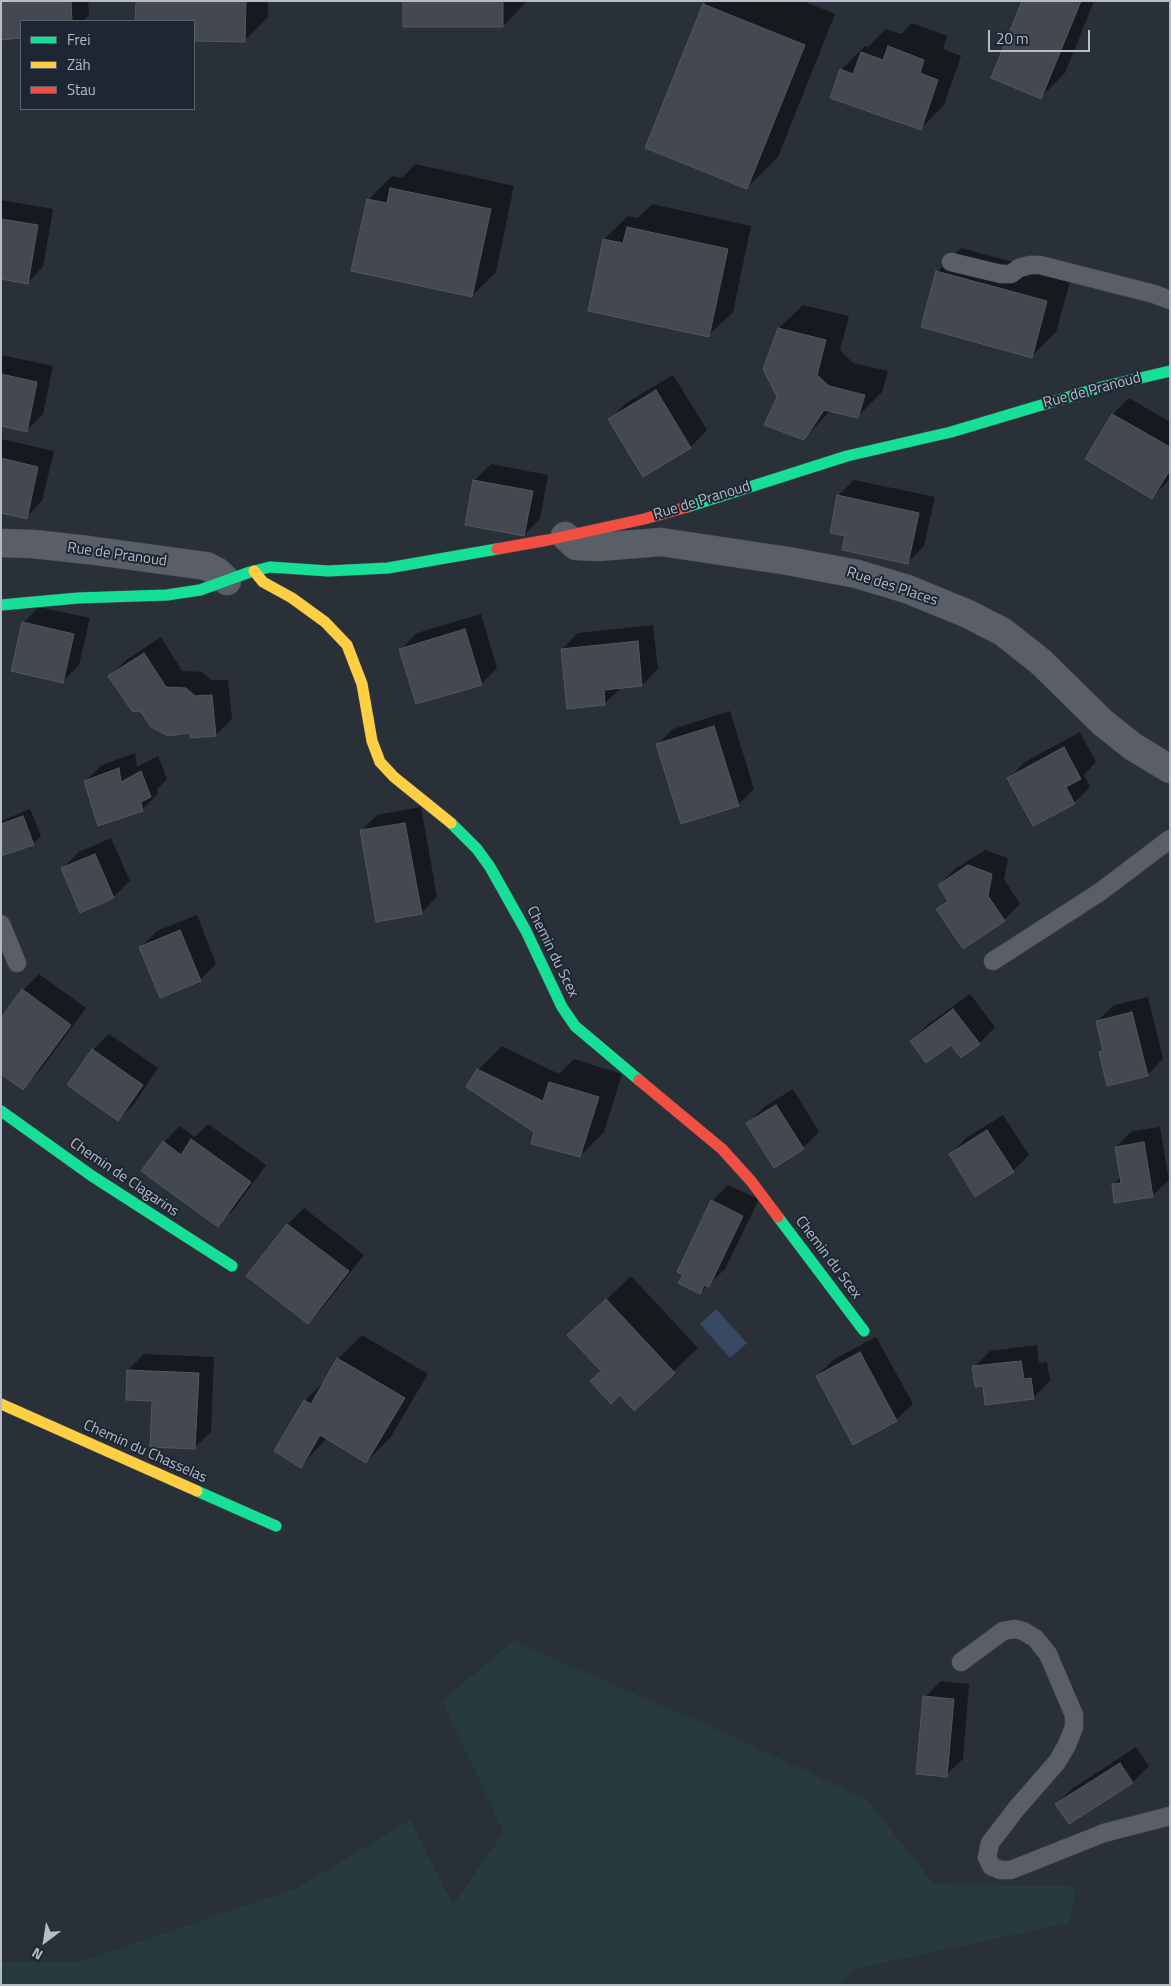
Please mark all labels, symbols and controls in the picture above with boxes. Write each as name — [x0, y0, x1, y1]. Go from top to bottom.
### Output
legend — [20, 20, 195, 110]
scale bar — [991, 20, 1094, 52]
text: 20 m — [996, 27, 1029, 50]
text: Frei — [67, 28, 90, 51]
text: Zäh — [67, 53, 91, 76]
text: Stau — [67, 78, 96, 101]
street label: Rue de Pranoud — [1041, 369, 1143, 413]
street label: Rue de Pranoud — [651, 478, 753, 524]
street label: Rue de Pranoud — [66, 539, 168, 571]
street label: Rue des Places — [844, 564, 940, 610]
street label: Chemin du Scex — [522, 904, 582, 1000]
street label: Chemin de Clagarins — [66, 1135, 182, 1221]
street label: Chemin du Scex — [791, 1213, 865, 1303]
street label: Chemin du Chasselas — [80, 1417, 210, 1487]
north arrow — [20, 1916, 70, 1966]
text: N — [27, 1943, 47, 1966]

